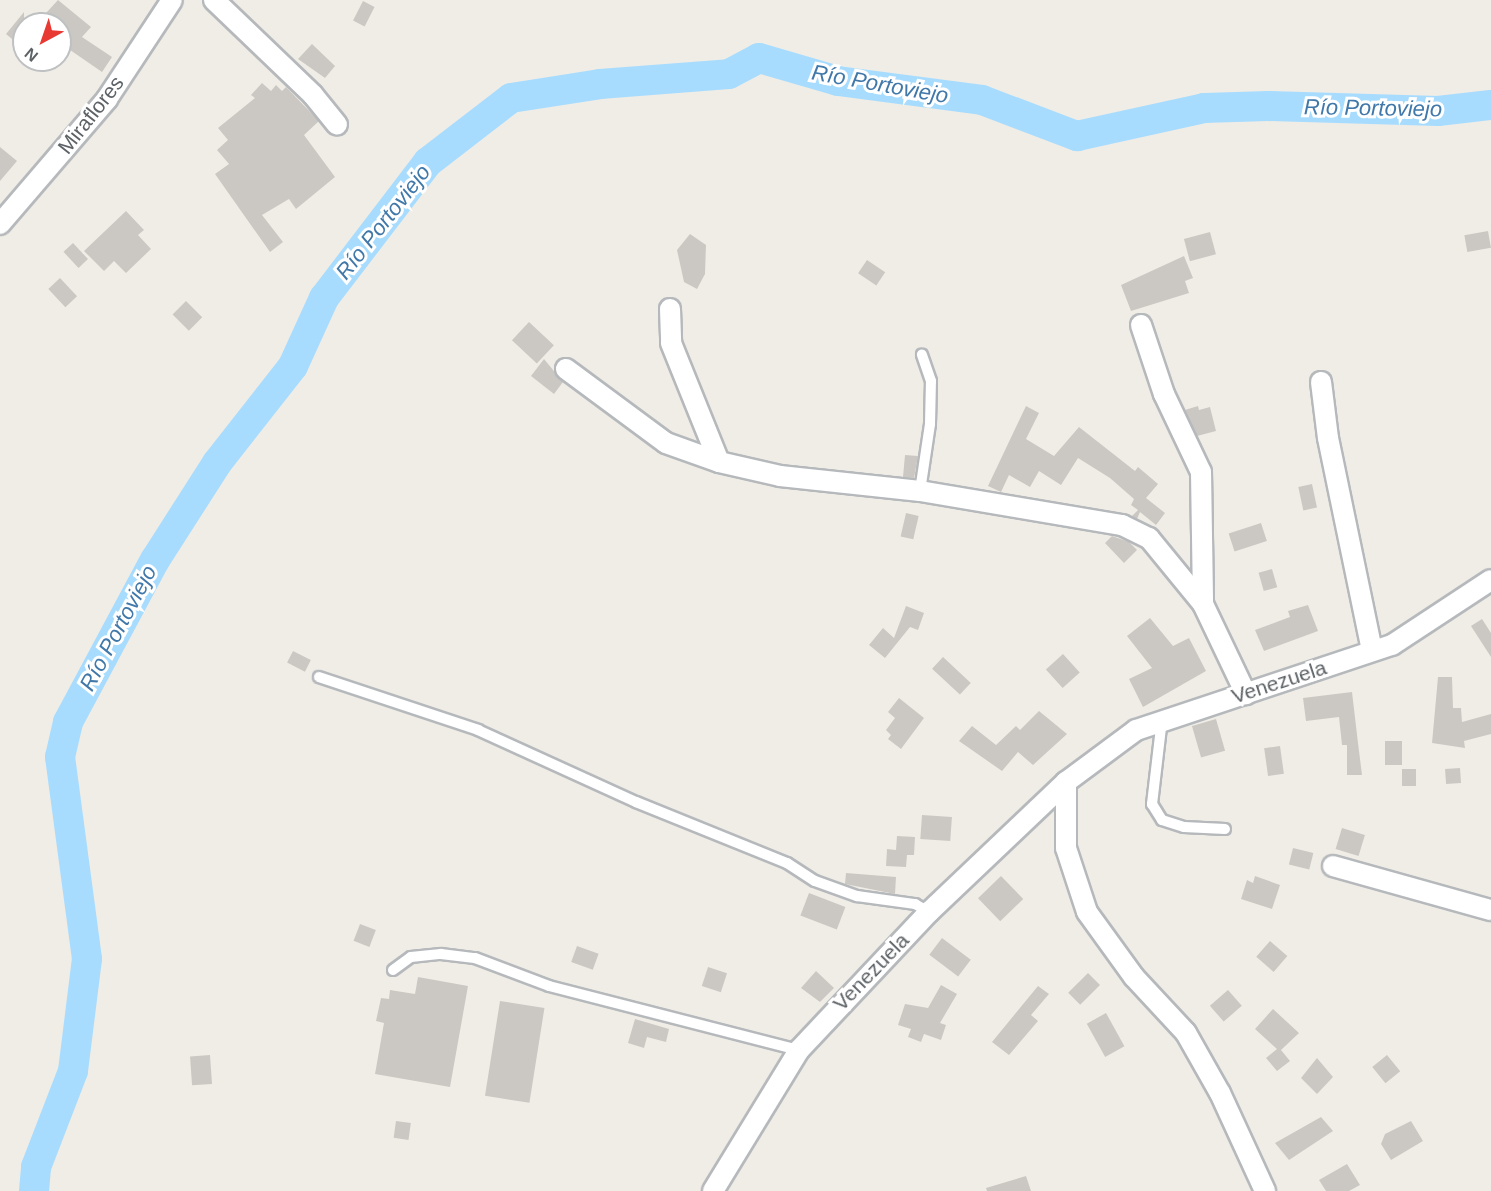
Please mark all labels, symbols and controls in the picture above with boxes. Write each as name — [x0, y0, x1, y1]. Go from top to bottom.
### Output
north arrow — [12, 12, 72, 72]
text: N — [22, 44, 41, 65]
water label: Río Portoviejo — [810, 59, 950, 109]
street label: Miraflores — [53, 71, 129, 159]
water label: Río Portoviejo — [1304, 94, 1442, 122]
water label: Río Portoviejo — [330, 159, 436, 285]
water label: Río Portoviejo — [74, 561, 162, 695]
street label: Venezuela — [1228, 655, 1330, 709]
street label: Venezuela — [828, 928, 914, 1016]

